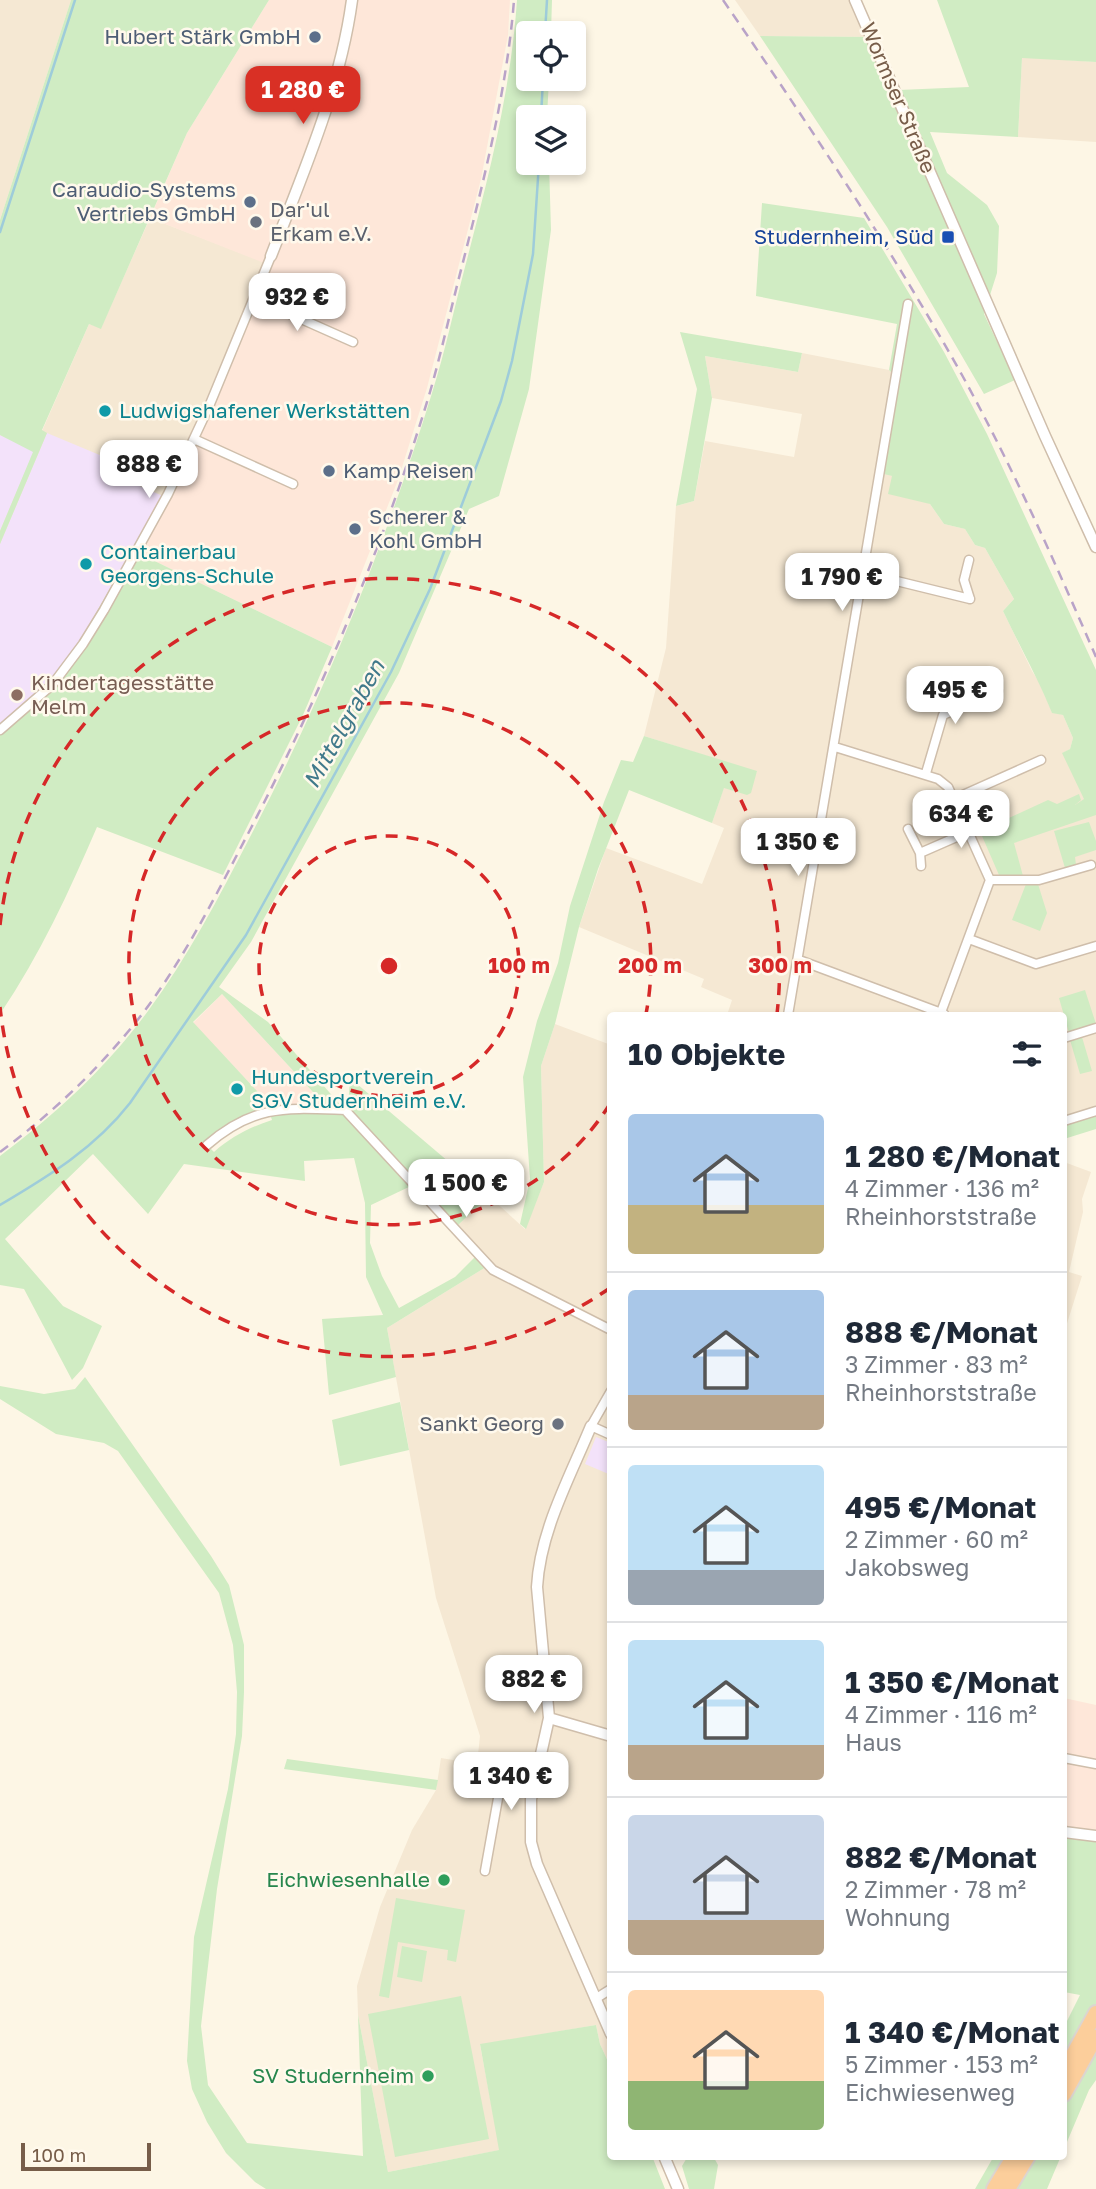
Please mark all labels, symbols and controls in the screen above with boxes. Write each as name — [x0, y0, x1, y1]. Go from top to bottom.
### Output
street label: Wormser Straße — [855, 18, 942, 177]
map controls — [516, 21, 586, 175]
button: locate — [516, 21, 586, 91]
place label: Hubert Stärk GmbH — [104, 23, 301, 49]
marker: Hubert Stärk GmbH — [307, 29, 323, 45]
pin: 1 280 € — [238, 66, 368, 126]
text: 1 280 € — [261, 75, 345, 103]
button: layers — [516, 105, 586, 175]
place label: Caraudio-Systems Vertriebs GmbH — [52, 176, 236, 226]
marker: Caraudio-Systems Vertriebs GmbH — [242, 194, 258, 210]
place label: Dar'ul Erkam e.V. — [270, 196, 372, 246]
marker: Dar'ul Erkam e.V. — [248, 214, 264, 230]
place label: Studernheim, Süd — [754, 223, 934, 249]
marker: Studernheim, Süd — [940, 229, 956, 245]
pin: 932 € — [248, 274, 346, 333]
text: 932 € — [265, 282, 329, 310]
place label: Ludwigshafener Werkstätten — [119, 397, 410, 423]
marker: Ludwigshafener Werkstätten — [97, 403, 113, 419]
pin: 888 € — [100, 440, 198, 500]
text: 888 € — [116, 449, 182, 477]
place label: Kamp Reisen — [343, 457, 474, 483]
marker: Kamp Reisen — [321, 463, 337, 479]
place label: Scherer & Kohl GmbH — [369, 503, 483, 553]
marker: Scherer & Kohl GmbH — [347, 521, 363, 537]
place label: Containerbau Georgens-Schule — [100, 538, 274, 588]
pin: 1 790 € — [777, 554, 907, 613]
marker: Containerbau Georgens-Schule — [78, 556, 94, 572]
text: 1 790 € — [801, 562, 883, 590]
water label: Mittelgraben — [296, 654, 390, 792]
pin: 495 € — [906, 666, 1004, 726]
place label: Kindertagesstätte Melm — [31, 669, 214, 719]
text: 495 € — [923, 675, 987, 703]
marker: Kindertagesstätte Melm — [9, 687, 25, 703]
pin: 634 € — [912, 790, 1010, 850]
text: 634 € — [929, 799, 993, 827]
pin: 1 350 € — [733, 818, 863, 878]
text: 1 350 € — [757, 827, 839, 855]
text: 100 m — [488, 952, 550, 978]
text: 200 m — [618, 952, 682, 978]
text: 300 m — [748, 952, 812, 978]
centre of rings — [377, 954, 401, 978]
icon: filters — [1008, 1035, 1046, 1073]
text: 10 Objekte — [628, 1036, 785, 1072]
place label: Hundesportverein SGV Studernheim e.V. — [251, 1063, 467, 1113]
marker: Hundesportverein SGV Studernheim e.V. — [229, 1081, 245, 1097]
text: 1 280 €/Monat — [845, 1138, 1060, 1174]
icon: home — [684, 1142, 768, 1226]
pin: 1 500 € — [401, 1160, 531, 1219]
text: 1 500 € — [424, 1168, 508, 1196]
text: 4 Zimmer · 136 m² — [845, 1174, 1039, 1202]
text: Rheinhorststraße — [845, 1202, 1037, 1230]
text: 888 €/Monat — [845, 1314, 1038, 1350]
icon: home — [684, 1318, 768, 1402]
text: 3 Zimmer · 83 m² — [845, 1350, 1027, 1378]
text: Rheinhorststraße — [845, 1378, 1037, 1406]
place label: Sankt Georg — [419, 1410, 544, 1436]
marker: Sankt Georg — [550, 1416, 566, 1432]
text: 495 €/Monat — [845, 1489, 1036, 1525]
icon: home — [684, 1493, 768, 1577]
text: 2 Zimmer · 60 m² — [845, 1525, 1028, 1553]
text: Jakobsweg — [845, 1553, 969, 1581]
pin: 882 € — [485, 1656, 583, 1715]
text: 882 € — [501, 1664, 567, 1692]
text: 1 350 €/Monat — [845, 1664, 1059, 1700]
icon: home — [684, 1668, 768, 1752]
text: 4 Zimmer · 116 m² — [845, 1700, 1037, 1728]
text: Haus — [845, 1728, 902, 1756]
pin: 1 340 € — [446, 1752, 576, 1812]
text: 1 340 € — [470, 1761, 552, 1789]
text: 882 €/Monat — [845, 1839, 1037, 1875]
icon: home — [684, 1843, 768, 1927]
place label: Eichwiesenhalle — [266, 1866, 430, 1892]
marker: Eichwiesenhalle — [436, 1872, 452, 1888]
text: 2 Zimmer · 78 m² — [845, 1875, 1026, 1903]
text: Wohnung — [845, 1903, 950, 1931]
text: 1 340 €/Monat — [845, 2014, 1060, 2050]
icon: home — [684, 2018, 768, 2102]
text: 5 Zimmer · 153 m² — [845, 2050, 1038, 2078]
place label: SV Studernheim — [252, 2062, 414, 2088]
marker: SV Studernheim — [420, 2068, 436, 2084]
text: Eichwiesenweg — [845, 2078, 1015, 2106]
scale bar — [21, 2140, 150, 2172]
text: 100 m — [32, 2143, 86, 2166]

